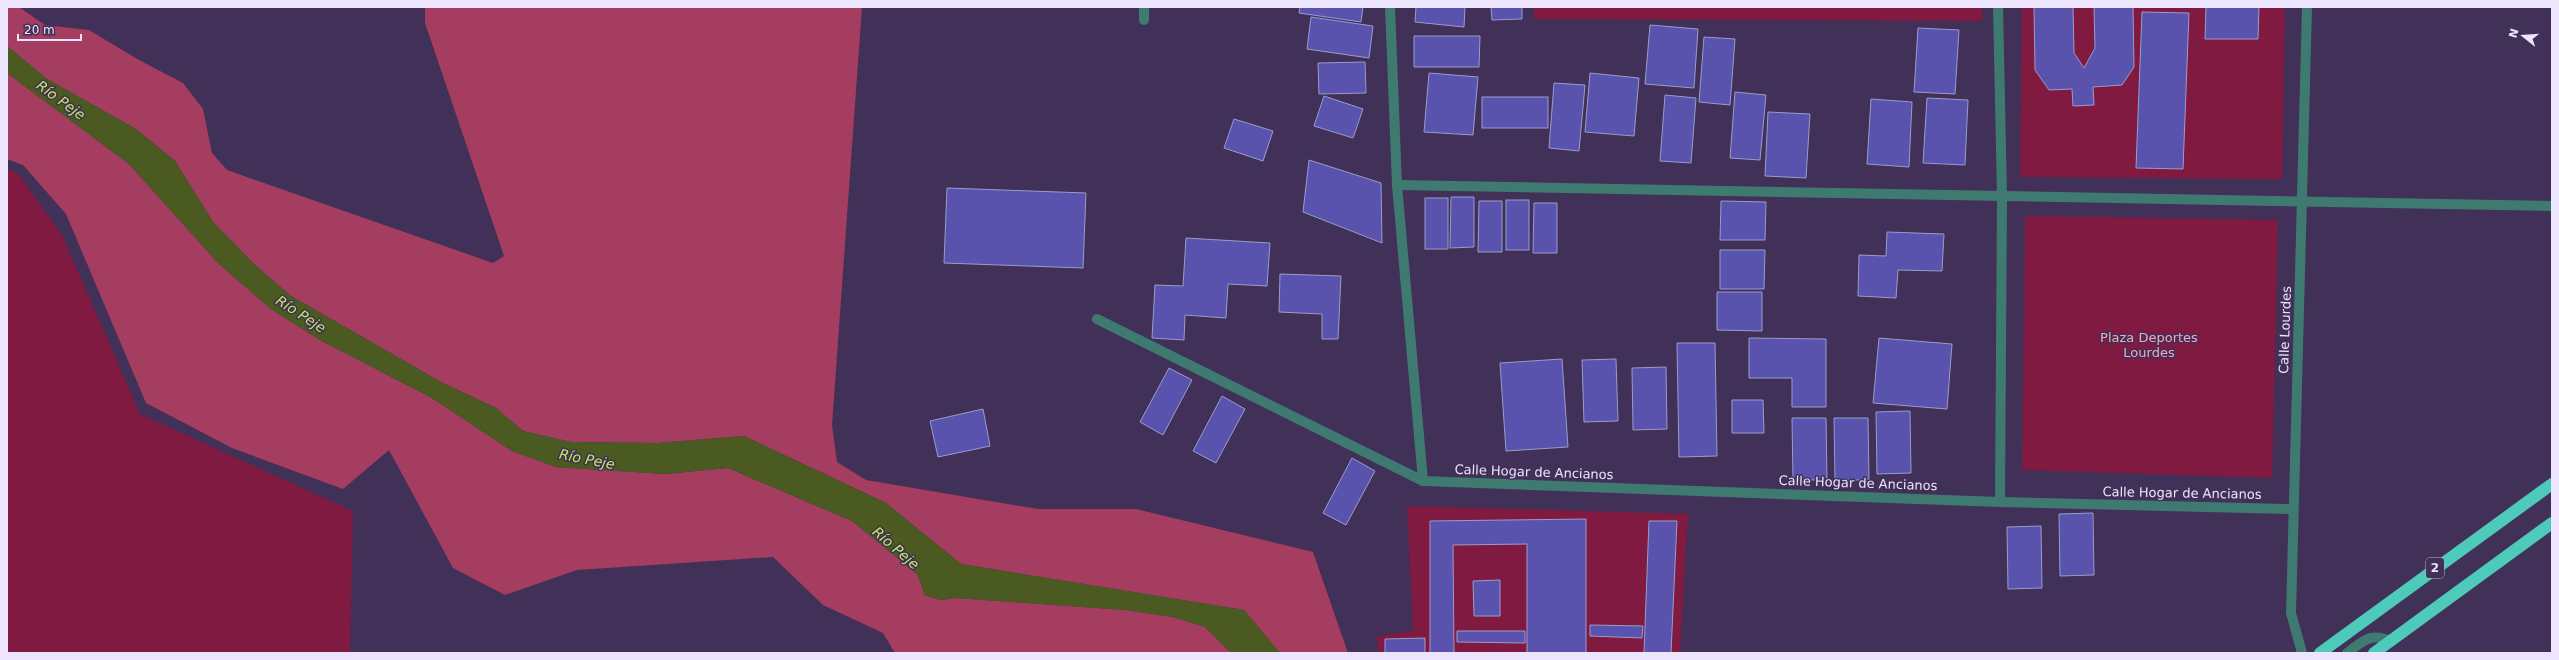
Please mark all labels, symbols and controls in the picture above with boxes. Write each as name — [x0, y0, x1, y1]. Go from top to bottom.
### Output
scale bar — [18, 16, 81, 42]
north arrow — [2503, 16, 2543, 56]
text: 20 m — [24, 23, 55, 37]
text: N — [2506, 27, 2521, 40]
water label: Río Peje — [34, 77, 88, 123]
street label: Calle Lourdes — [2276, 286, 2294, 374]
water label: Río Peje — [273, 292, 329, 336]
park label: Plaza Deportes Lourdes — [2100, 330, 2198, 360]
water label: Río Peje — [558, 446, 616, 472]
street label: Calle Hogar de Ancianos — [1454, 462, 1614, 482]
street label: Calle Hogar de Ancianos — [1778, 473, 1938, 493]
street label: Calle Hogar de Ancianos — [2102, 484, 2262, 502]
water label: Río Peje — [870, 524, 922, 572]
road number: 2 — [2426, 558, 2444, 578]

